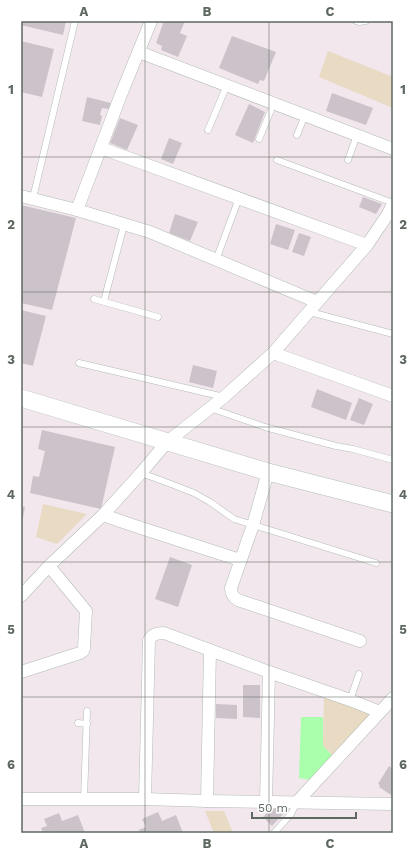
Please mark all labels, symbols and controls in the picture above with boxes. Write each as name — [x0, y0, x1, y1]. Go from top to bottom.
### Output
text: A — [80, 4, 89, 19]
text: B — [203, 4, 212, 19]
text: C — [326, 4, 335, 19]
text: 1 — [8, 82, 14, 97]
text: 1 — [400, 82, 406, 97]
text: 2 — [7, 217, 15, 232]
text: 2 — [399, 217, 407, 232]
text: 3 — [7, 352, 15, 367]
text: 3 — [399, 352, 407, 367]
text: 4 — [7, 487, 16, 502]
text: 4 — [399, 487, 408, 502]
text: 5 — [7, 622, 15, 637]
text: 5 — [399, 622, 407, 637]
text: 6 — [7, 757, 15, 772]
text: 6 — [399, 757, 407, 772]
scale bar — [252, 794, 356, 820]
text: 50 m — [258, 801, 288, 815]
text: A — [80, 836, 89, 851]
text: B — [203, 836, 212, 851]
text: C — [326, 836, 335, 851]

